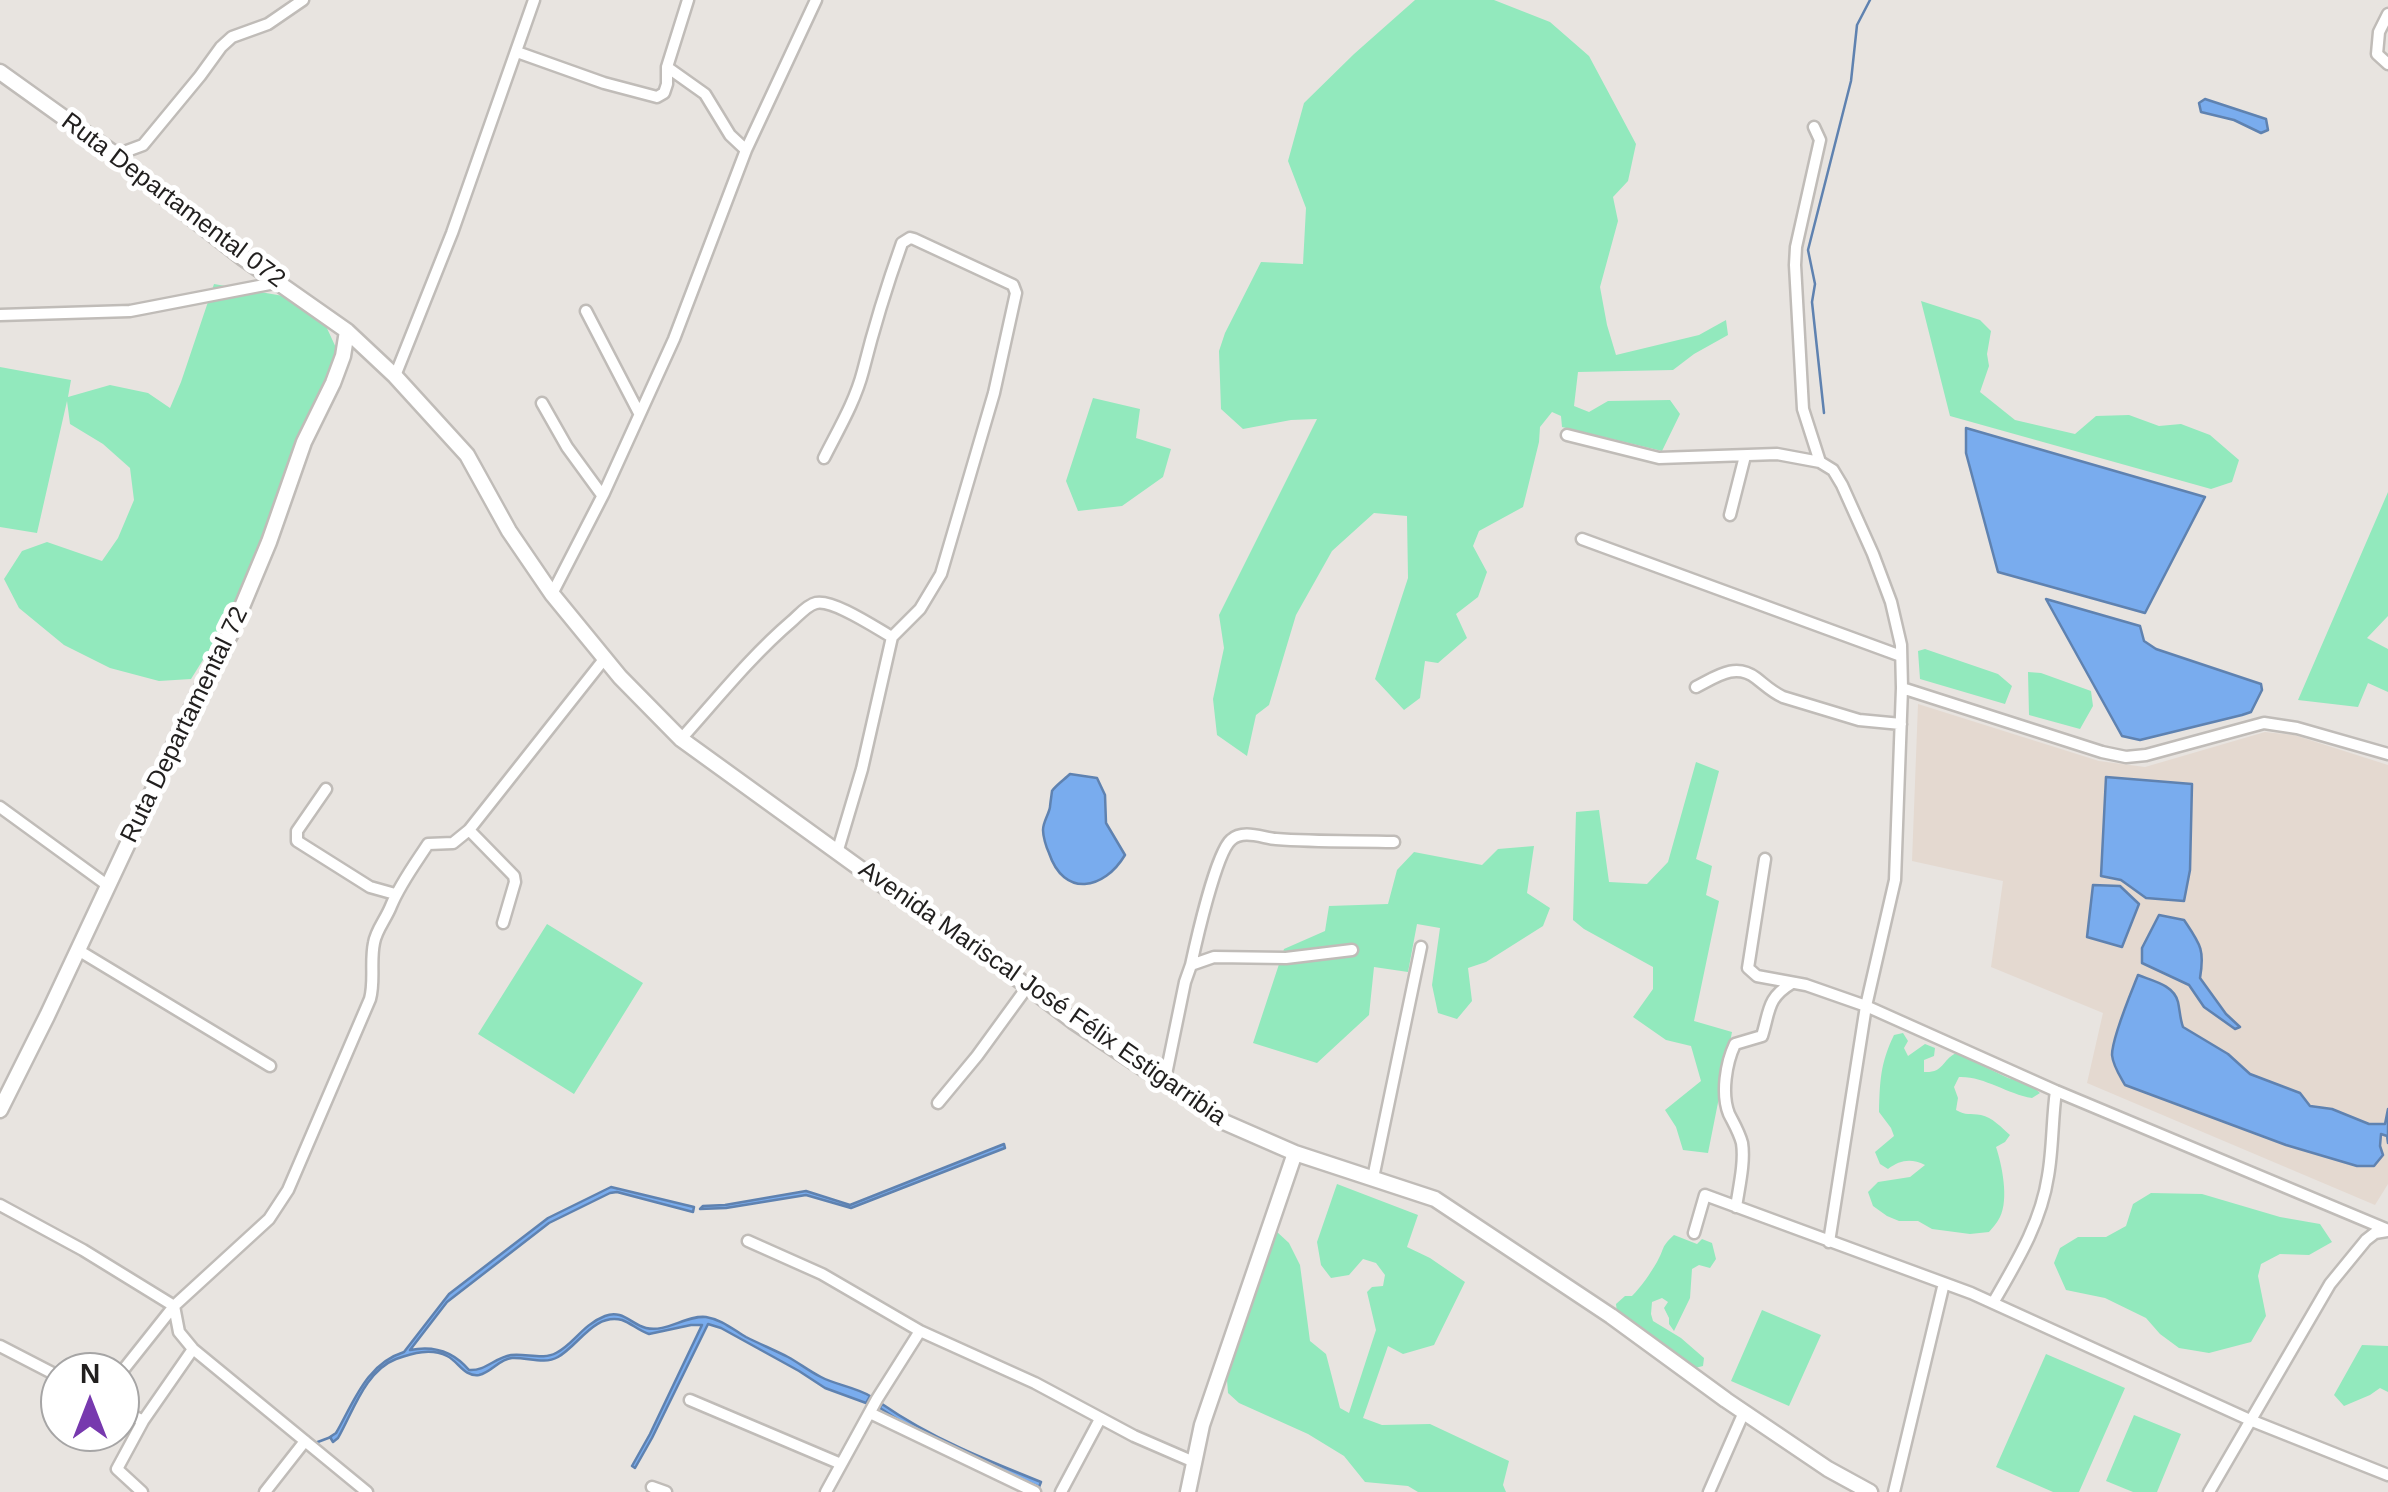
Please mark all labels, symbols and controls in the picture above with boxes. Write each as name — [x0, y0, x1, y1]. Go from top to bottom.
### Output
street label: Ruta Departamental 072 — [55, 107, 291, 295]
street label: Ruta Departamental 72 — [115, 602, 255, 848]
street label: Avenida Mariscal José Félix Estigarribia — [853, 855, 1231, 1133]
north arrow — [40, 1352, 140, 1452]
text: N — [80, 1358, 100, 1389]

